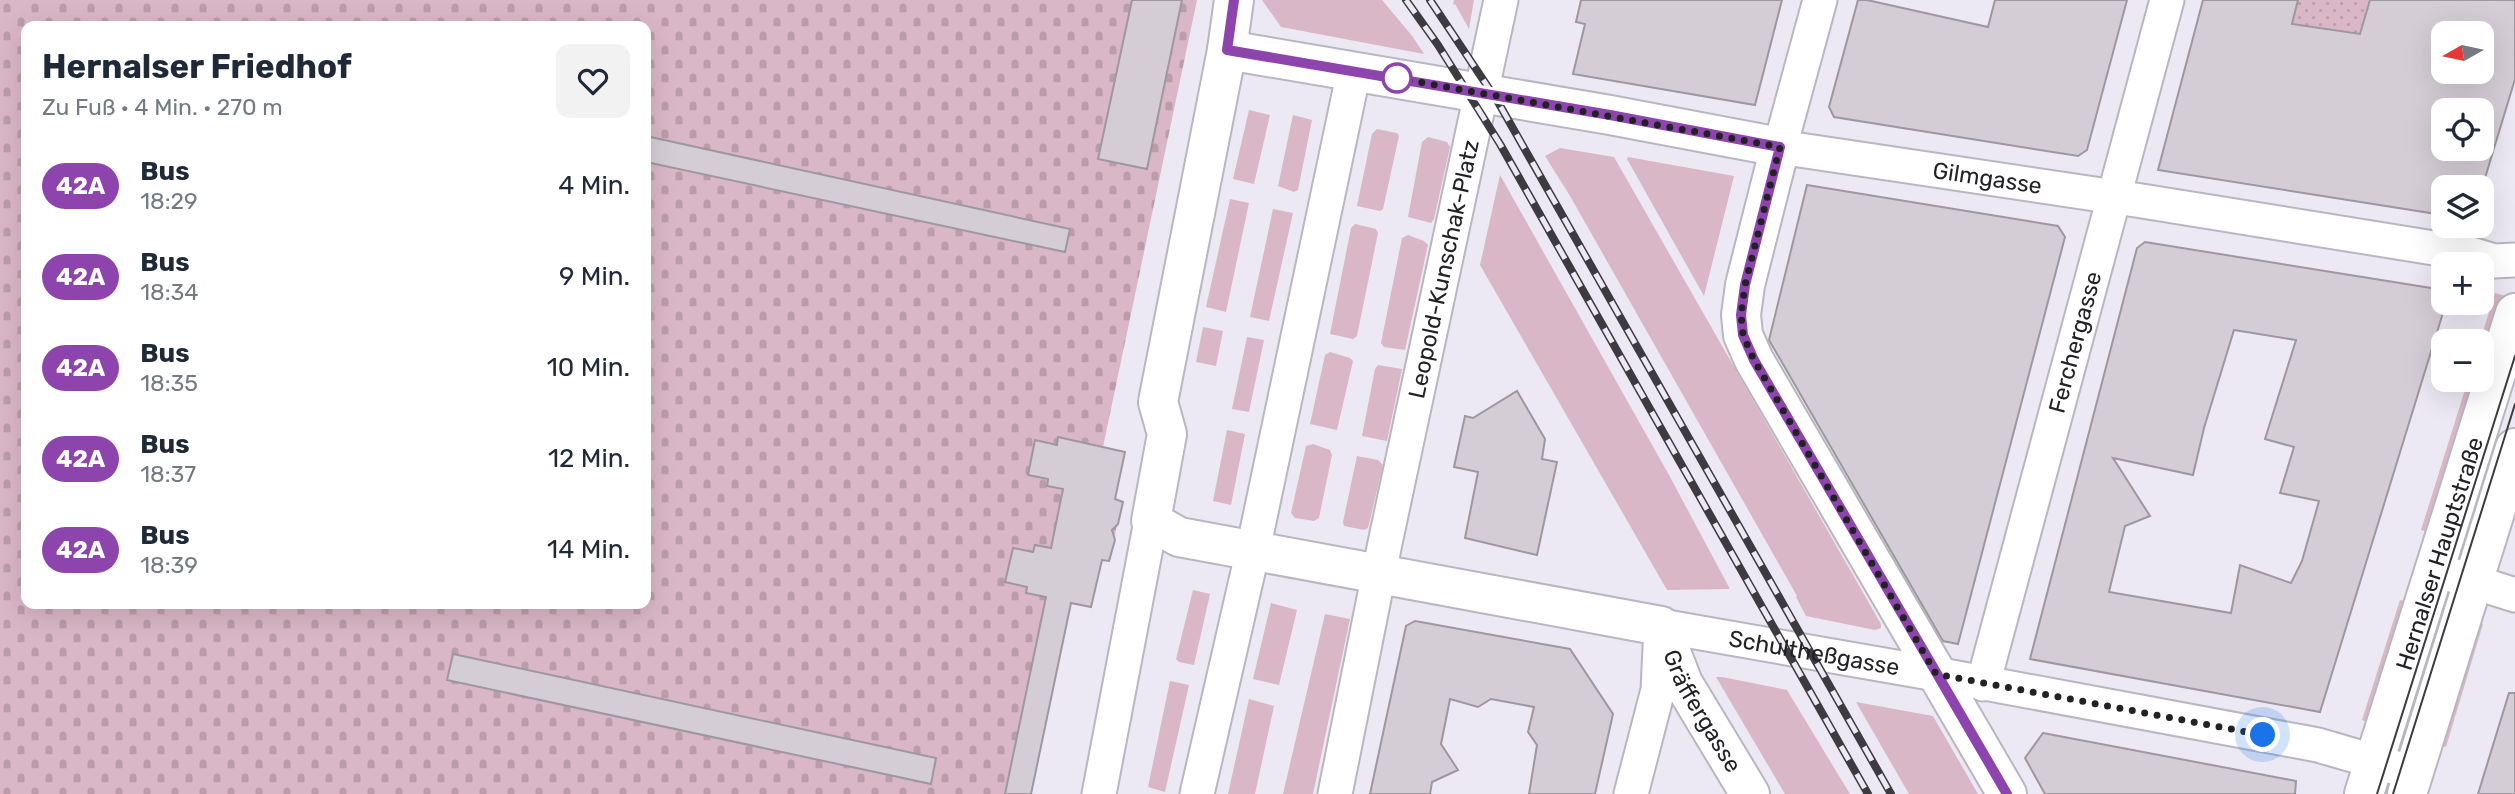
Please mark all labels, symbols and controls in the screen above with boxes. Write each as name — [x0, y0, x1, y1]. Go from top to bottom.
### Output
north arrow — [2431, 21, 2494, 84]
map controls — [2431, 21, 2494, 392]
button: heart — [556, 44, 630, 118]
text: Hernalser Friedhof — [42, 47, 352, 86]
unlabelled marker — [1382, 63, 1412, 93]
text: Zu Fuß · 4 Min. · 270 m — [42, 93, 283, 121]
button: locate — [2431, 98, 2494, 161]
street label: Leopold-Kunschak-Platz — [1402, 137, 1485, 401]
text: Bus — [140, 156, 190, 187]
street label: Gilmgasse — [1931, 156, 2044, 200]
text: 4 Min. — [558, 170, 630, 201]
text: 42A — [56, 172, 105, 200]
button: layers — [2431, 175, 2494, 238]
text: 18:29 — [140, 187, 198, 215]
text: Bus — [140, 247, 190, 278]
button: + — [2431, 252, 2494, 315]
text: 9 Min. — [559, 261, 630, 292]
text: 42A — [56, 263, 105, 291]
street label: Ferchergasse — [2043, 268, 2107, 416]
text: 18:34 — [140, 278, 199, 306]
button: − — [2431, 329, 2494, 392]
text: Bus — [140, 338, 190, 369]
text: 10 Min. — [547, 352, 630, 383]
text: 42A — [56, 354, 105, 382]
text: 18:35 — [140, 369, 198, 397]
text: Bus — [140, 429, 190, 460]
street label: Hernalser Hauptstraße — [2390, 434, 2489, 674]
text: 12 Min. — [548, 443, 630, 474]
text: 42A — [56, 445, 105, 473]
text: 18:37 — [140, 460, 196, 488]
text: Bus — [140, 520, 190, 551]
text: 14 Min. — [547, 534, 630, 565]
text: 42A — [56, 536, 105, 564]
text: 18:39 — [140, 551, 198, 579]
street label: Schultheßgasse — [1727, 624, 1902, 681]
street label: Gräffergasse — [1657, 646, 1748, 778]
your location — [2245, 717, 2280, 752]

